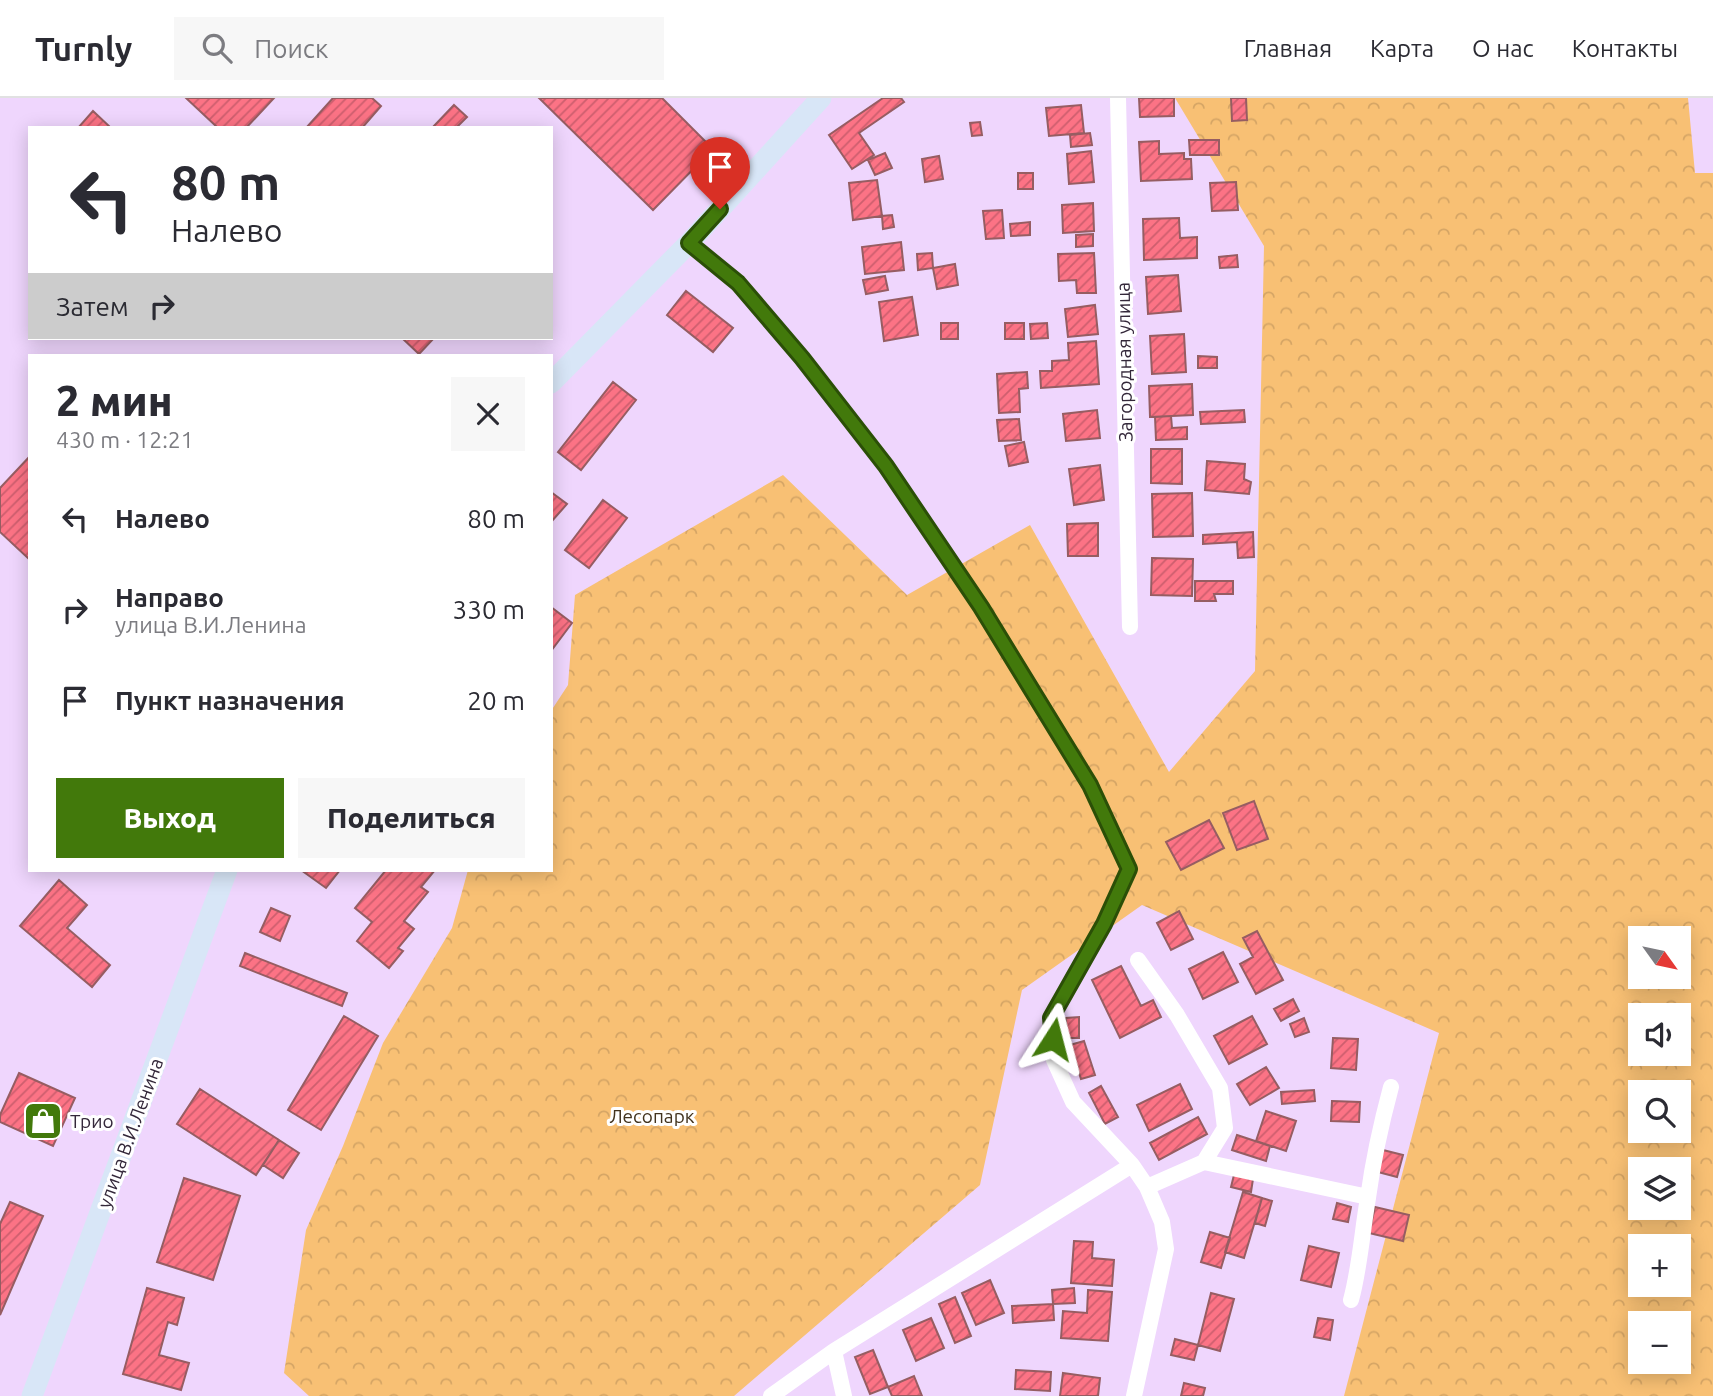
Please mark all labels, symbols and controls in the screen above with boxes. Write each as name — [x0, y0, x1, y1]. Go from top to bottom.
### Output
search box — [174, 17, 664, 80]
icon: search — [198, 29, 236, 67]
text: Turnly — [35, 30, 132, 67]
text: Поиск — [254, 34, 328, 63]
text: Главная — [1244, 35, 1332, 62]
text: Карта — [1370, 35, 1434, 62]
text: О нас — [1472, 35, 1534, 62]
text: Контакты — [1572, 35, 1678, 62]
pin — [690, 137, 750, 209]
icon: arrive — [701, 148, 739, 186]
icon: left — [56, 154, 147, 245]
text: 80 m — [171, 154, 280, 209]
text: Налево — [171, 212, 283, 248]
street label: Загородная улица — [1112, 282, 1136, 442]
icon: right — [143, 287, 181, 325]
text: Затем — [56, 292, 129, 321]
text: 2 мин — [56, 377, 173, 424]
button: close — [451, 377, 525, 451]
text: 430 m · 12:21 — [56, 427, 194, 452]
icon: left — [56, 500, 94, 538]
text: Налево — [115, 504, 210, 533]
text: 80 m — [467, 504, 525, 533]
text: Направо — [115, 583, 224, 612]
icon: right — [56, 591, 94, 629]
text: 330 m — [453, 595, 525, 624]
text: улица В.И.Ленина — [115, 612, 307, 637]
icon: arrive — [56, 682, 94, 720]
text: Пункт назначения — [115, 686, 345, 715]
text: 20 m — [467, 686, 525, 715]
button: Выход — [56, 778, 284, 858]
button: Поделиться — [298, 778, 525, 858]
north arrow — [1628, 926, 1690, 989]
map controls — [1628, 926, 1691, 1374]
position arrow — [1016, 1002, 1090, 1076]
button: sound — [1628, 1003, 1691, 1066]
street label: улица В.И.Ленина — [93, 1055, 167, 1211]
button: search — [1628, 1080, 1691, 1143]
shop icon: Трио — [22, 1100, 64, 1142]
park label: Лесопарк — [609, 1105, 695, 1127]
place label: Трио — [70, 1110, 114, 1132]
button: layers — [1628, 1157, 1691, 1220]
button: + — [1628, 1234, 1691, 1297]
button: − — [1628, 1311, 1691, 1374]

